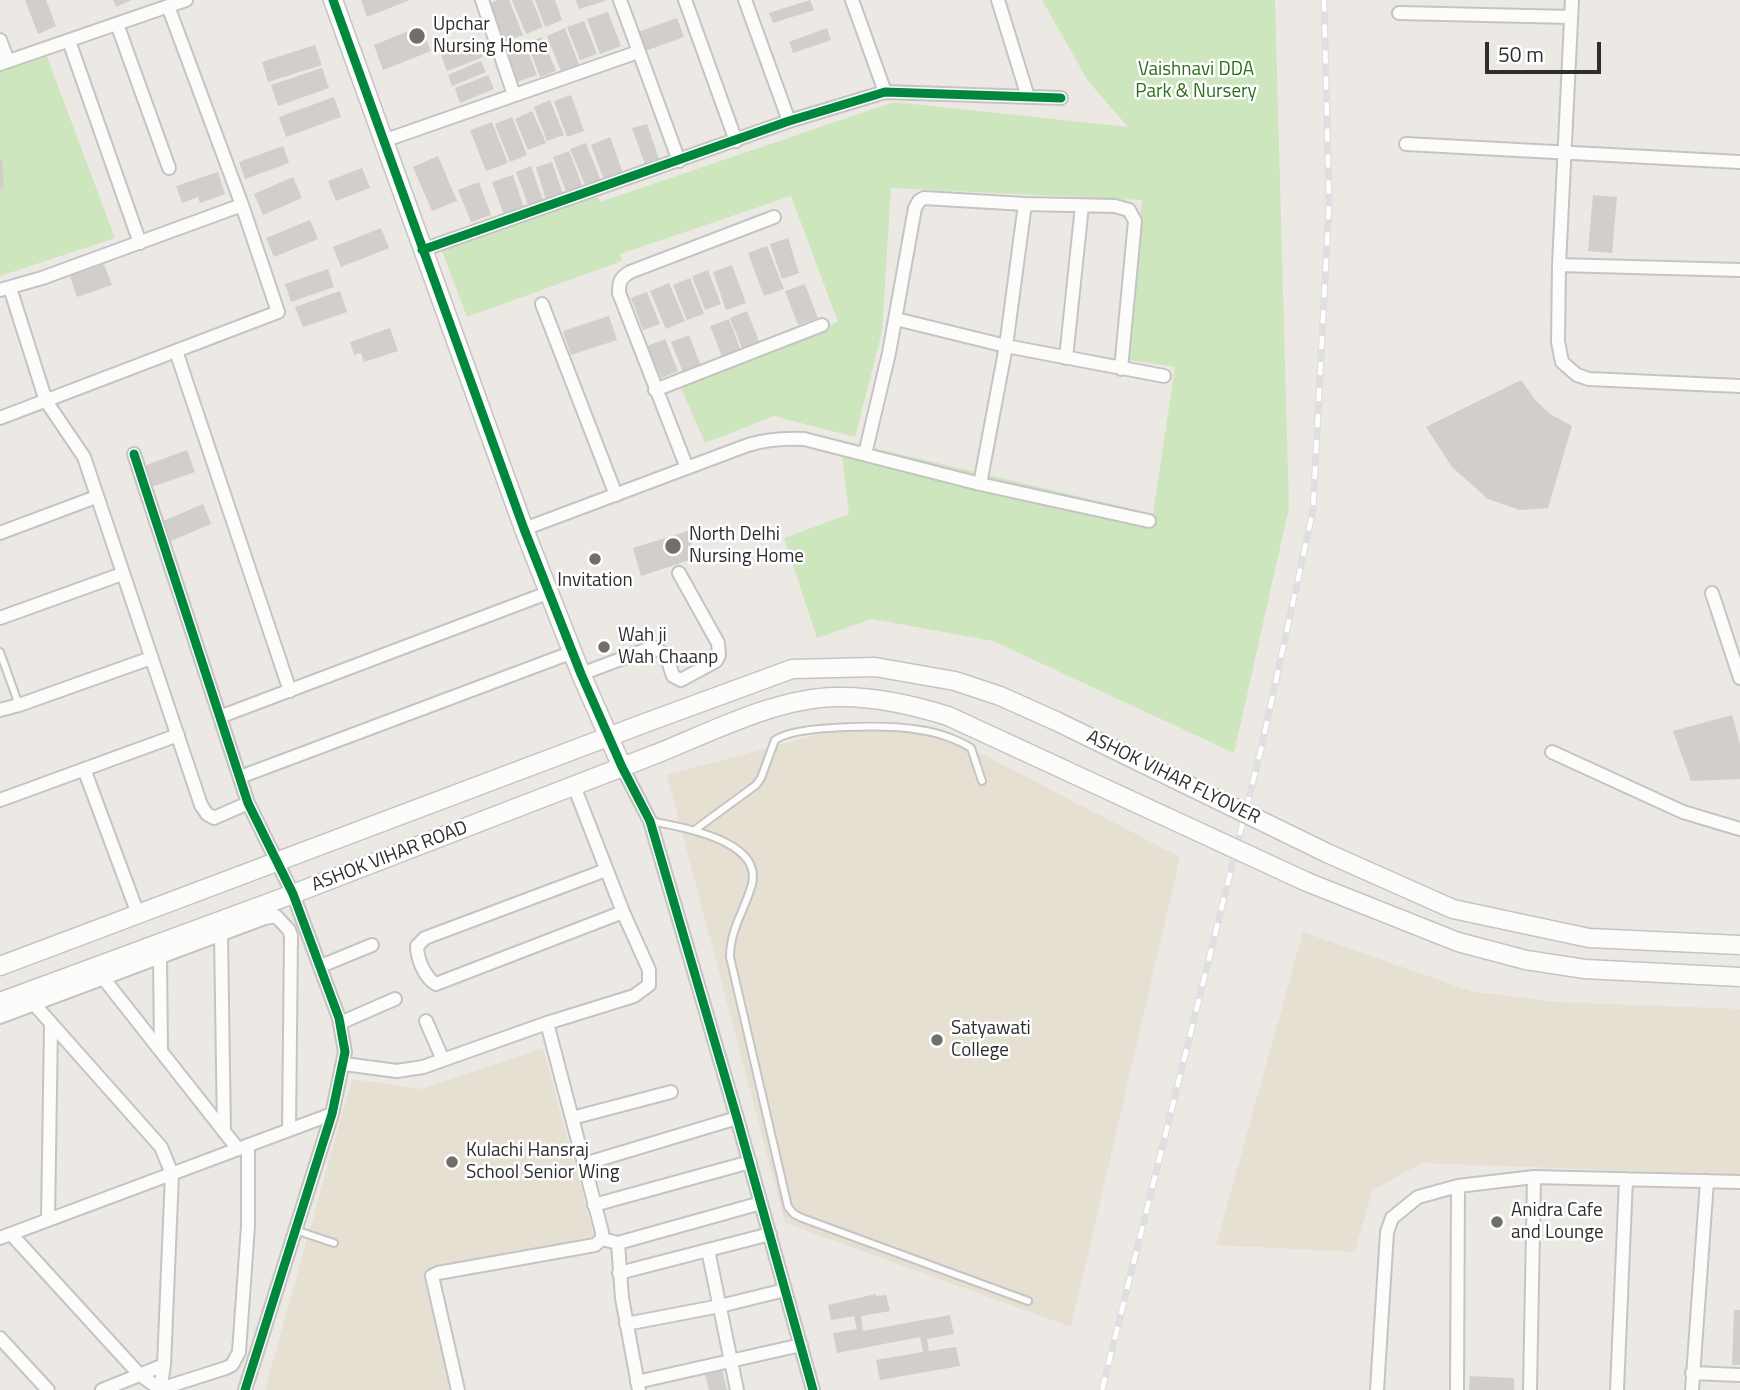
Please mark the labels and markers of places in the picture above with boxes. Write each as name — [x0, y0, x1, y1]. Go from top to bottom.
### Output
place label: Upchar Nursing Home — [433, 14, 548, 58]
marker: Upchar Nursing Home — [407, 26, 427, 46]
place label: North Delhi Nursing Home — [689, 524, 804, 568]
marker: North Delhi Nursing Home — [663, 536, 683, 556]
marker: Invitation — [587, 551, 603, 567]
place label: Invitation — [557, 570, 633, 592]
place label: Wah ji Wah Chaanp — [618, 625, 718, 669]
marker: Wah ji Wah Chaanp — [596, 639, 612, 655]
place label: Satyawati College — [951, 1018, 1031, 1062]
marker: Satyawati College — [929, 1032, 945, 1048]
place label: Kulachi Hansraj School Senior Wing — [466, 1140, 619, 1184]
marker: Kulachi Hansraj School Senior Wing — [444, 1154, 460, 1170]
place label: Anidra Cafe and Lounge — [1511, 1200, 1604, 1244]
marker: Anidra Cafe and Lounge — [1489, 1214, 1505, 1230]

